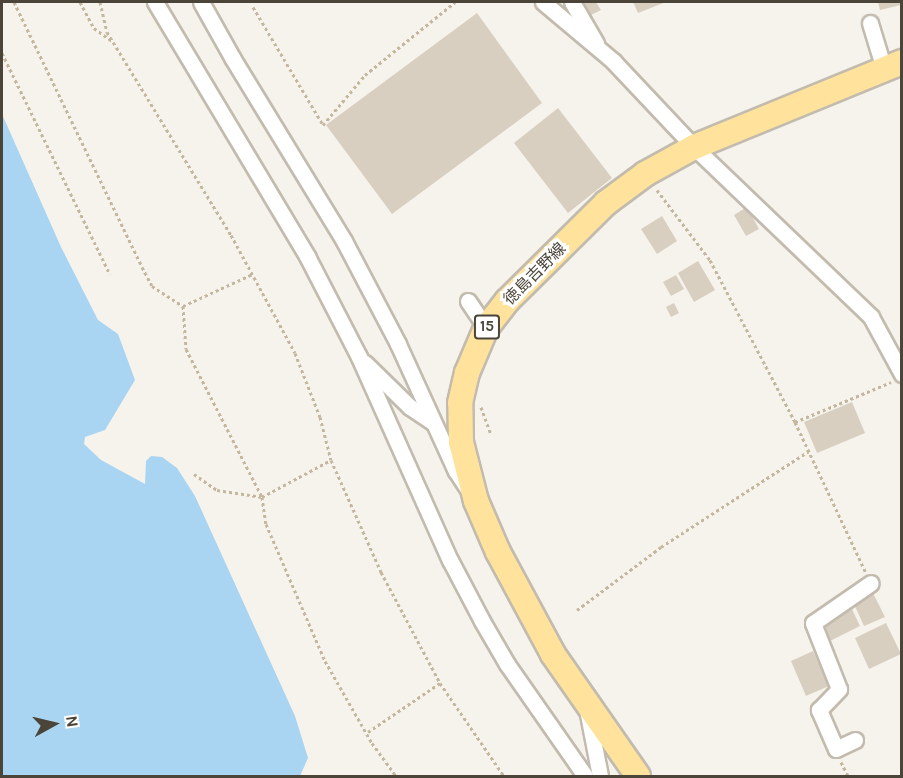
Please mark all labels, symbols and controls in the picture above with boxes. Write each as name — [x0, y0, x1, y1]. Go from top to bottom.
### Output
street label: 徳島吉野線 — [500, 239, 570, 309]
road number: 15 — [474, 315, 500, 339]
north arrow — [24, 694, 84, 754]
text: N — [62, 714, 83, 728]

